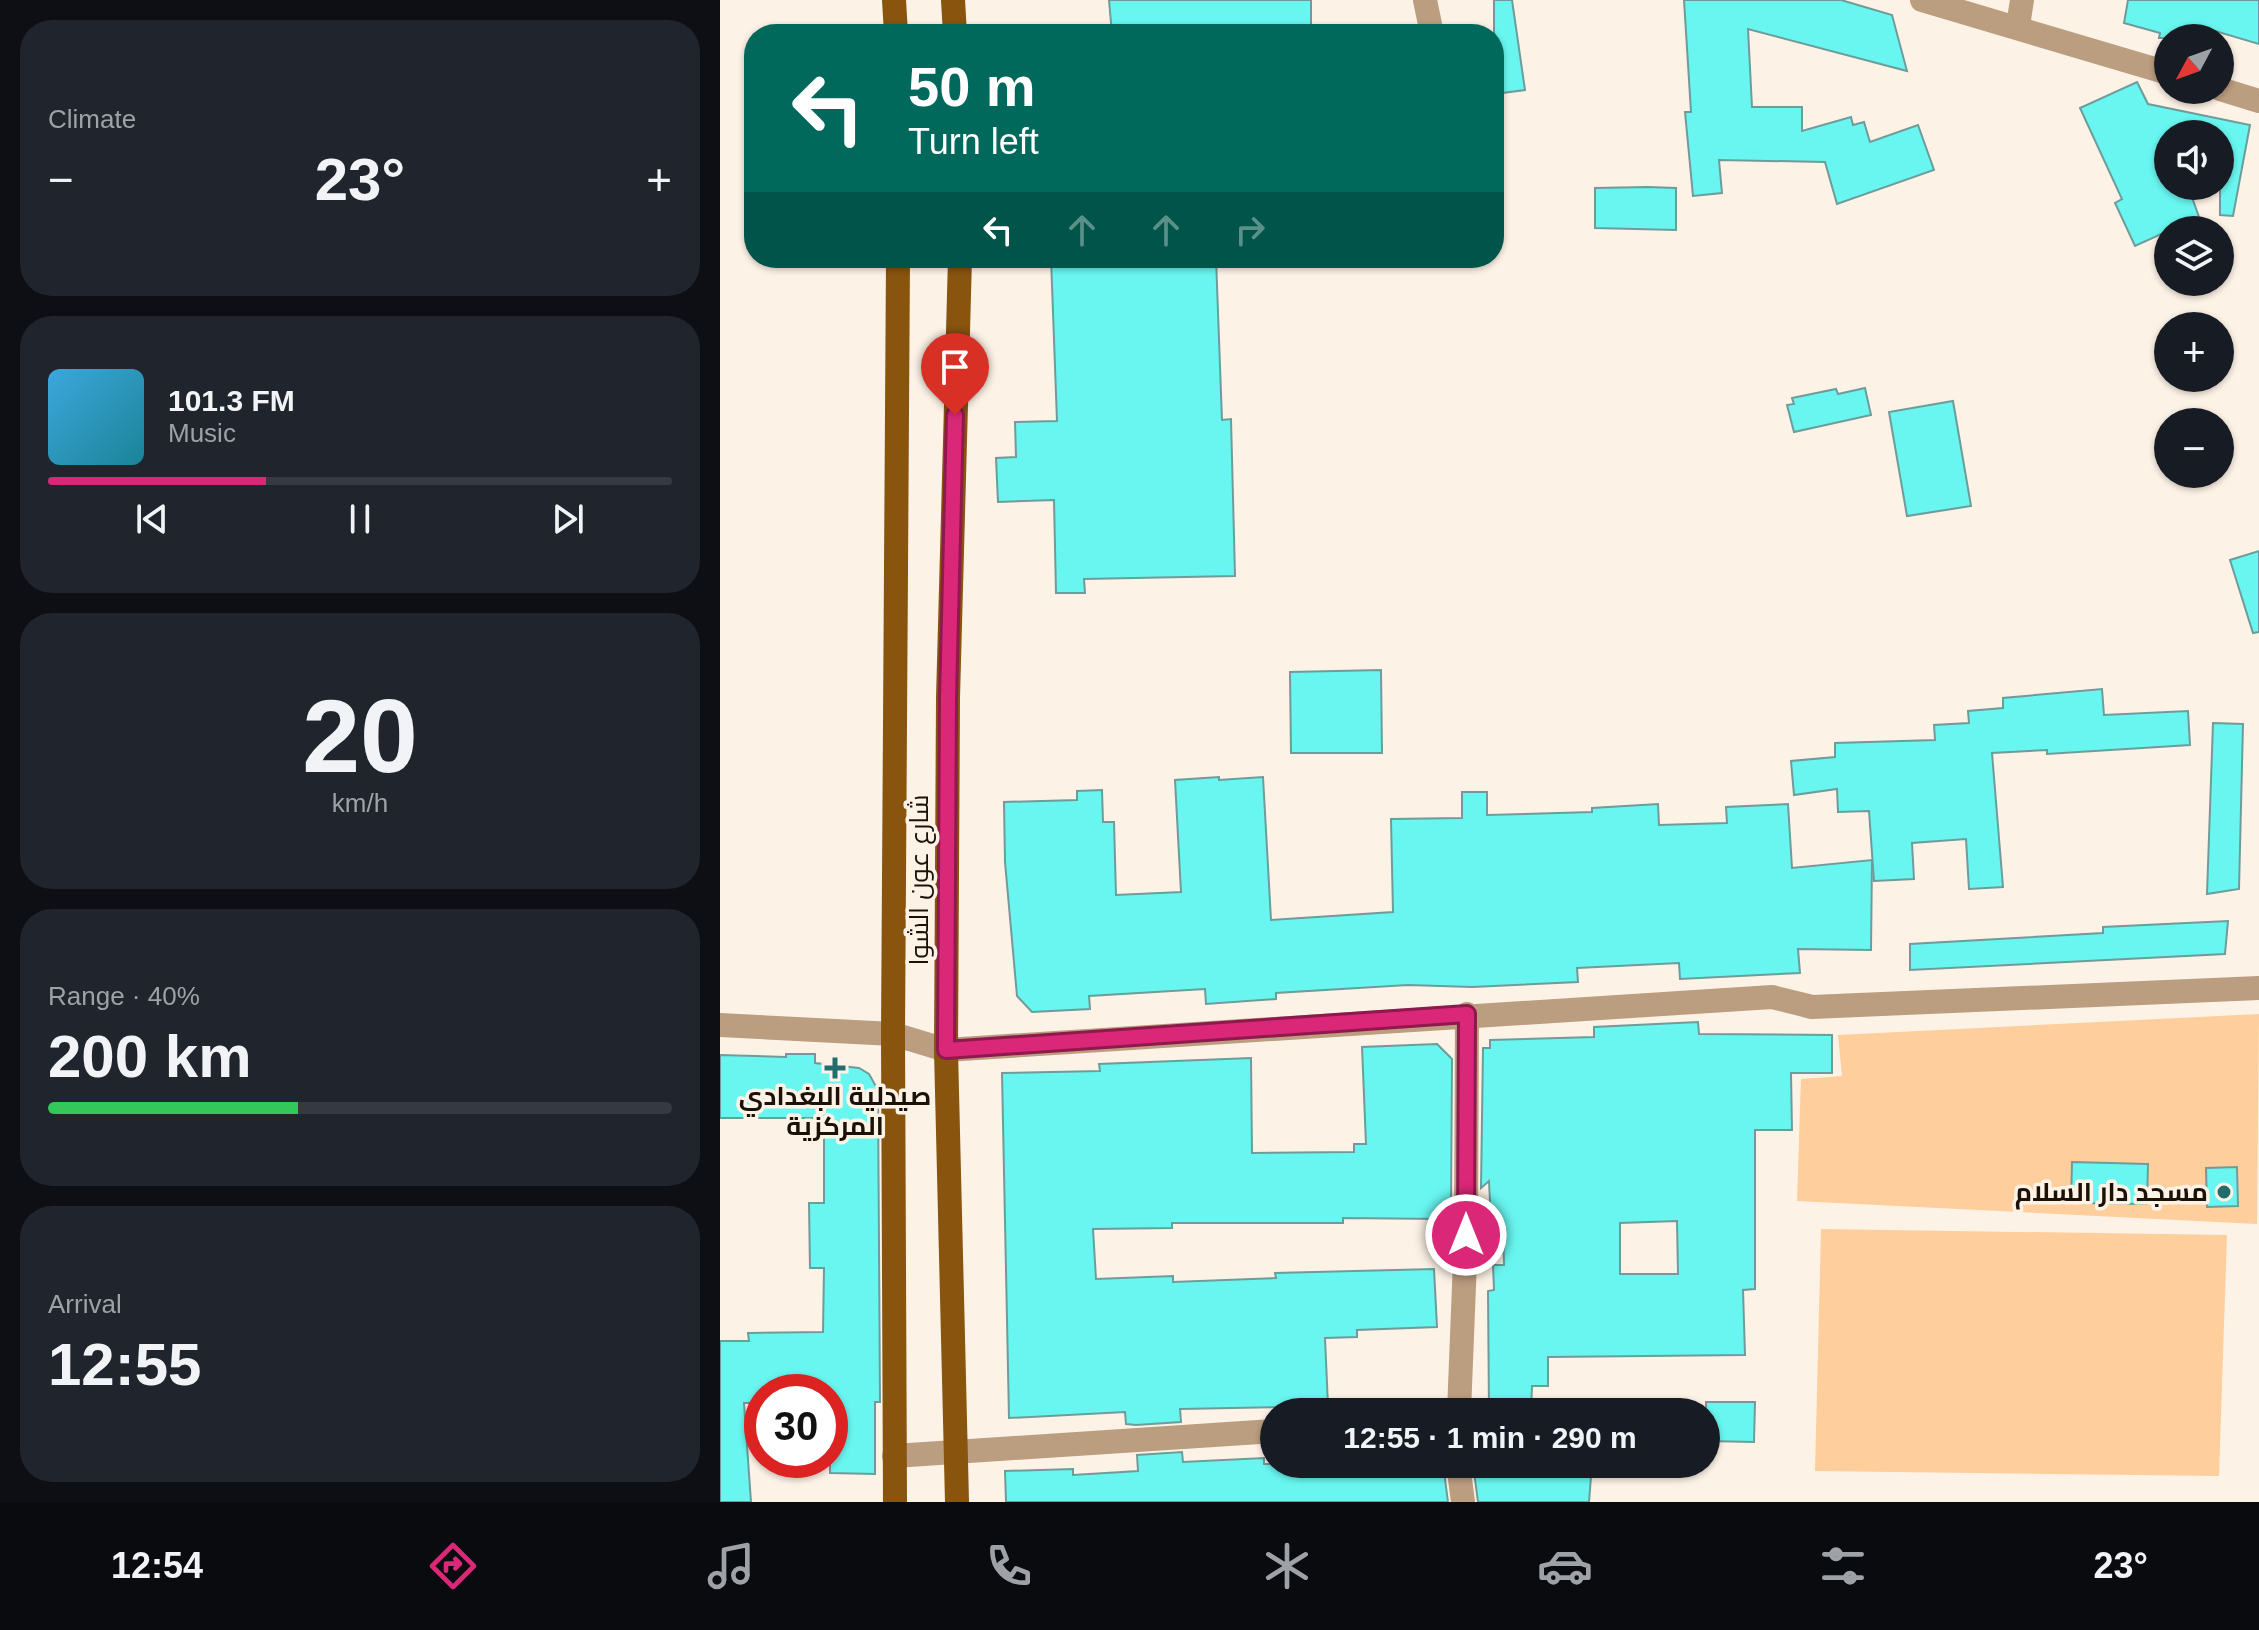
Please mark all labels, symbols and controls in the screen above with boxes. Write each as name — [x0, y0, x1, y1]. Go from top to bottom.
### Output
north arrow — [2154, 24, 2234, 104]
map controls — [2154, 24, 2234, 488]
text: 50 m — [908, 55, 1036, 118]
icon: left — [776, 56, 880, 160]
text: Climate — [48, 104, 136, 134]
button: sound — [2154, 120, 2234, 200]
text: Turn left — [908, 121, 1039, 162]
text: 23° — [315, 146, 405, 213]
text: − — [48, 155, 74, 204]
text: + — [646, 155, 672, 204]
icon: left — [976, 208, 1020, 252]
icon: ahead — [1060, 208, 1104, 252]
icon: ahead — [1144, 208, 1188, 252]
icon: right — [1228, 208, 1272, 252]
button: layers — [2154, 216, 2234, 296]
button: + — [2154, 312, 2234, 392]
pin — [921, 333, 989, 415]
icon: arrive — [933, 345, 977, 389]
text: 101.3 FM — [168, 384, 295, 417]
button: − — [2154, 408, 2234, 488]
text: Music — [168, 418, 236, 448]
icon: previous — [130, 497, 174, 541]
icon: pause — [338, 497, 382, 541]
icon: next — [546, 497, 590, 541]
text: 20 — [302, 678, 418, 794]
text: km/h — [332, 788, 388, 818]
street label: شارع عون الشوا — [904, 794, 936, 966]
text: Range · 40% — [48, 981, 200, 1011]
text: 200 km — [48, 1023, 252, 1090]
marker: صيدلية البغدادي المركزية — [826, 1059, 844, 1077]
place label: صيدلية البغدادي المركزية — [739, 1081, 931, 1141]
place label: مسجد دار السلام — [2015, 1177, 2208, 1210]
marker: مسجد دار السلام — [2215, 1183, 2233, 1201]
position arrow — [1424, 1193, 1508, 1277]
text: Arrival — [48, 1289, 122, 1319]
text: 12:55 — [48, 1331, 201, 1398]
speed limit sign: 30 — [744, 1374, 848, 1478]
text: 12:55 · 1 min · 290 m — [1343, 1421, 1637, 1454]
icon: directions — [425, 1538, 481, 1594]
icon: music — [703, 1538, 759, 1594]
icon: phone — [981, 1538, 1037, 1594]
icon: climate — [1259, 1538, 1315, 1594]
icon: car — [1537, 1538, 1593, 1594]
icon: filters — [1815, 1538, 1871, 1594]
text: 12:54 — [111, 1545, 203, 1586]
text: 23° — [2093, 1545, 2148, 1586]

